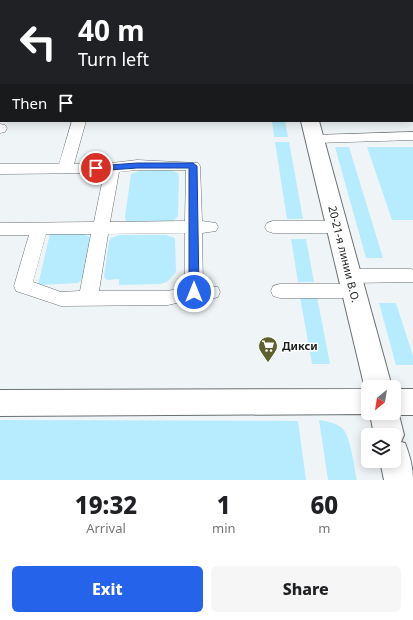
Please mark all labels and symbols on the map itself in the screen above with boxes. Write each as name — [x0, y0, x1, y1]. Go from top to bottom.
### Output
pin — [79, 151, 113, 185]
street label: 20-21-я линии В.О. — [325, 204, 364, 304]
position arrow — [173, 271, 215, 313]
supermarket icon: Дикси — [257, 335, 279, 363]
place label: Дикси — [282, 338, 318, 353]
north arrow — [361, 380, 401, 420]

